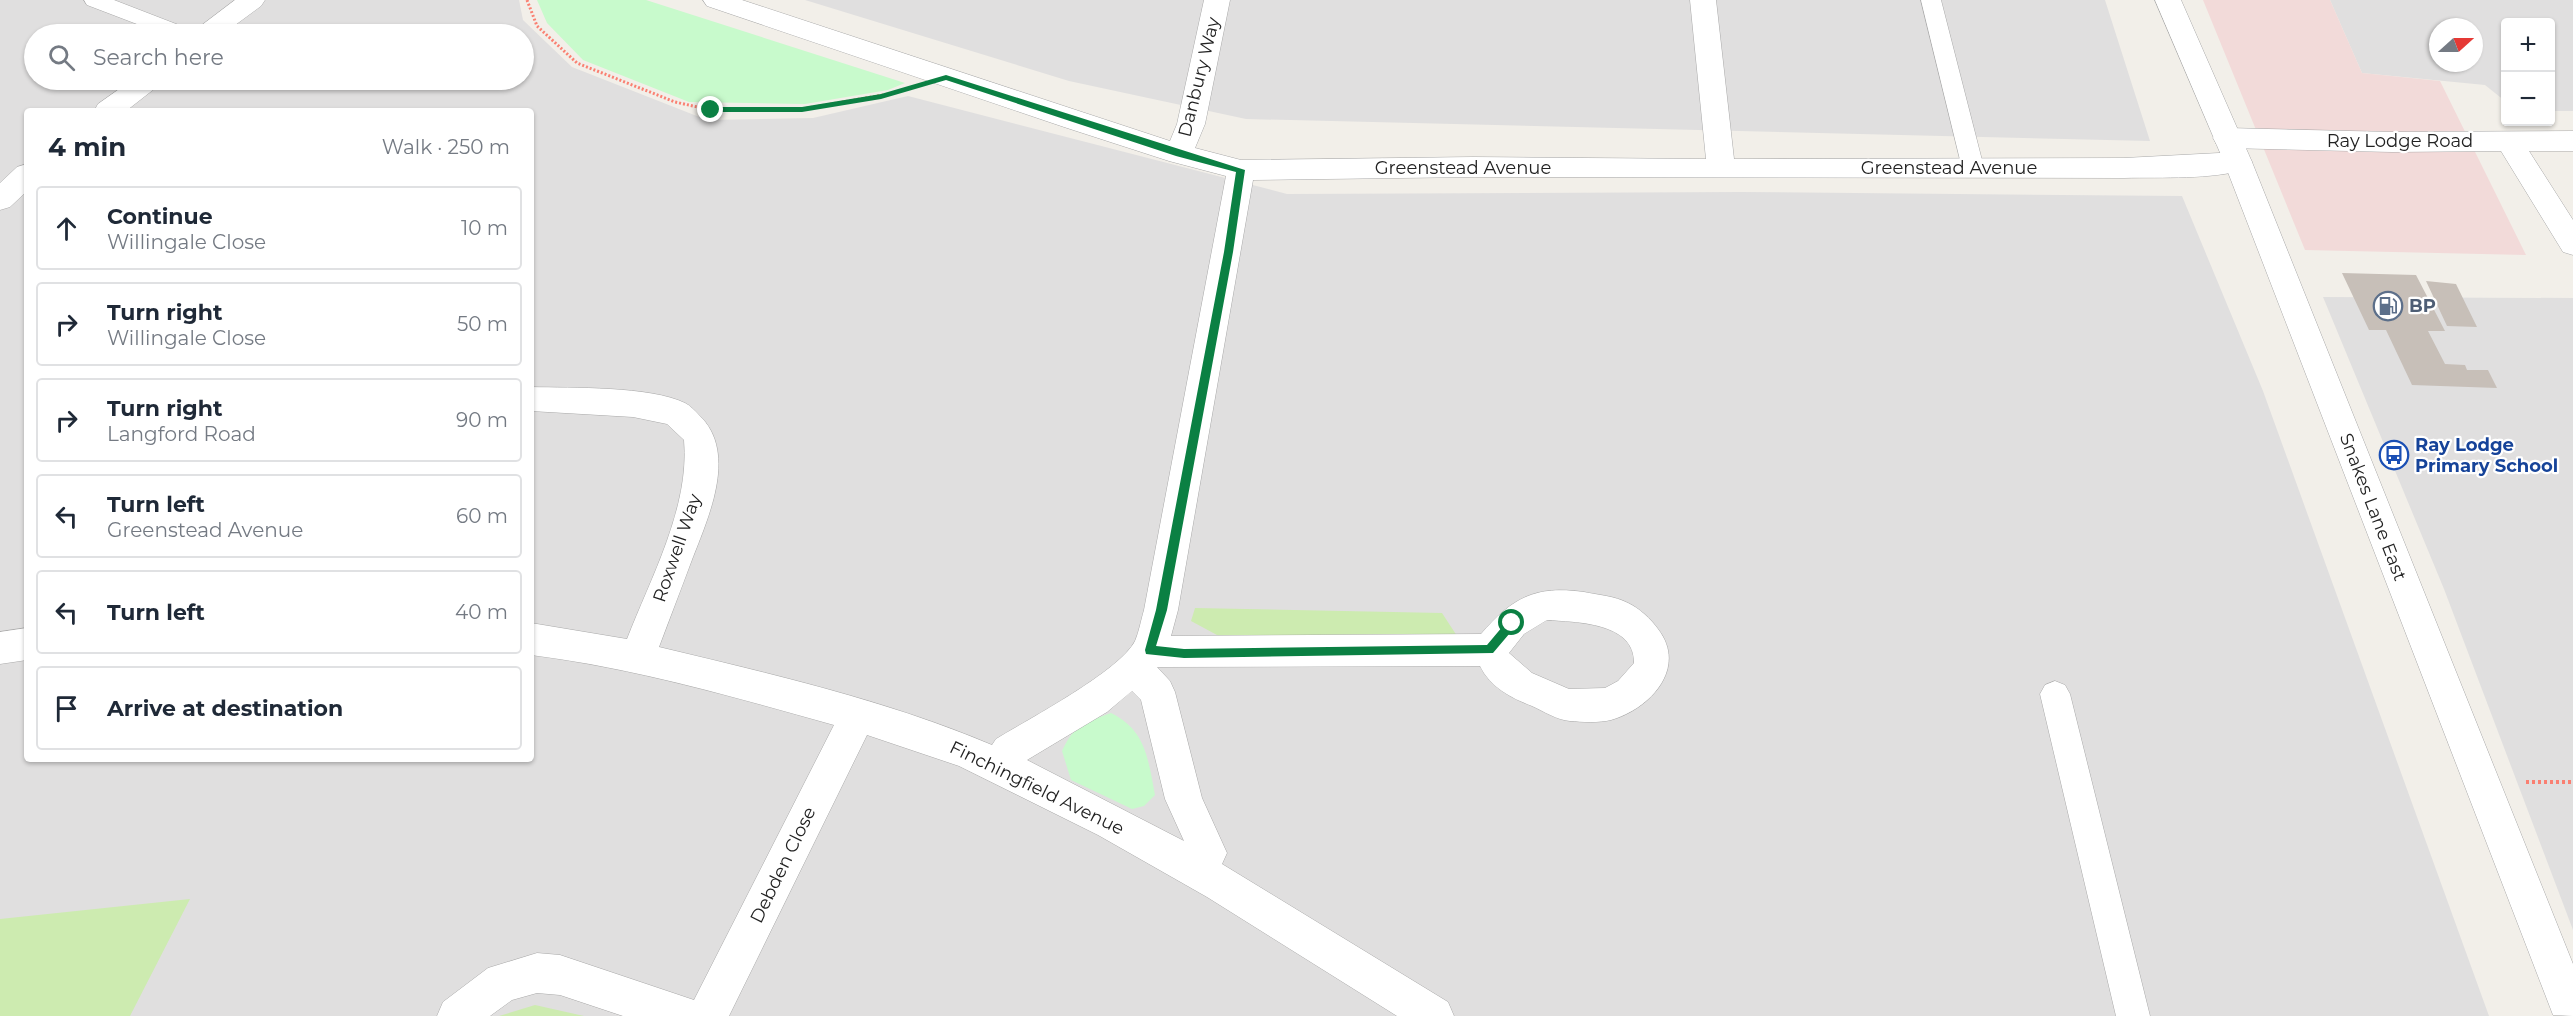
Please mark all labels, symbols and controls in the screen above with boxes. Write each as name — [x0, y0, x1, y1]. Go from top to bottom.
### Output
street label: Danbury Way — [1173, 15, 1225, 139]
north arrow — [2429, 18, 2483, 72]
map controls — [2501, 18, 2555, 126]
button: + — [2501, 18, 2555, 72]
search box — [24, 24, 534, 90]
icon: search — [45, 41, 78, 74]
text: Search here — [93, 44, 224, 71]
button: − — [2501, 72, 2555, 126]
route end — [697, 96, 723, 122]
street label: Ray Lodge Road — [2327, 130, 2473, 152]
text: 4 min — [48, 131, 126, 163]
text: Walk · 250 m — [382, 135, 510, 159]
street label: Greenstead Avenue — [1375, 157, 1551, 179]
street label: Greenstead Avenue — [1861, 157, 2037, 179]
text: Continue — [107, 203, 213, 230]
icon: ahead — [50, 212, 83, 245]
text: 10 m — [461, 216, 508, 240]
text: Willingale Close — [107, 230, 266, 254]
fuel station icon: BP — [2372, 290, 2404, 322]
place label: BP — [2409, 295, 2436, 317]
text: Turn right — [107, 299, 222, 326]
icon: right — [50, 308, 83, 341]
text: 50 m — [457, 312, 508, 336]
text: Willingale Close — [107, 326, 266, 350]
text: Turn right — [107, 395, 222, 422]
icon: right — [50, 404, 83, 437]
text: 90 m — [456, 408, 508, 432]
text: Langford Road — [107, 422, 256, 446]
street label: Snakes Lane East — [2335, 430, 2411, 584]
place label: Ray Lodge Primary School — [2415, 434, 2558, 477]
bus stop icon: Ray Lodge Primary School — [2378, 439, 2410, 471]
text: Turn left — [107, 491, 205, 518]
street label: Roxwell Way — [648, 491, 706, 605]
icon: left — [50, 500, 83, 533]
text: 60 m — [456, 504, 508, 528]
text: Greenstead Avenue — [107, 518, 303, 542]
icon: left — [50, 596, 83, 629]
text: Turn left — [107, 599, 205, 626]
text: 40 m — [455, 600, 508, 624]
route start — [1498, 609, 1524, 635]
icon: arrive — [50, 692, 83, 725]
text: Arrive at destination — [107, 695, 343, 722]
street label: Finchingfield Avenue — [946, 736, 1128, 840]
street label: Debden Close — [745, 803, 821, 927]

